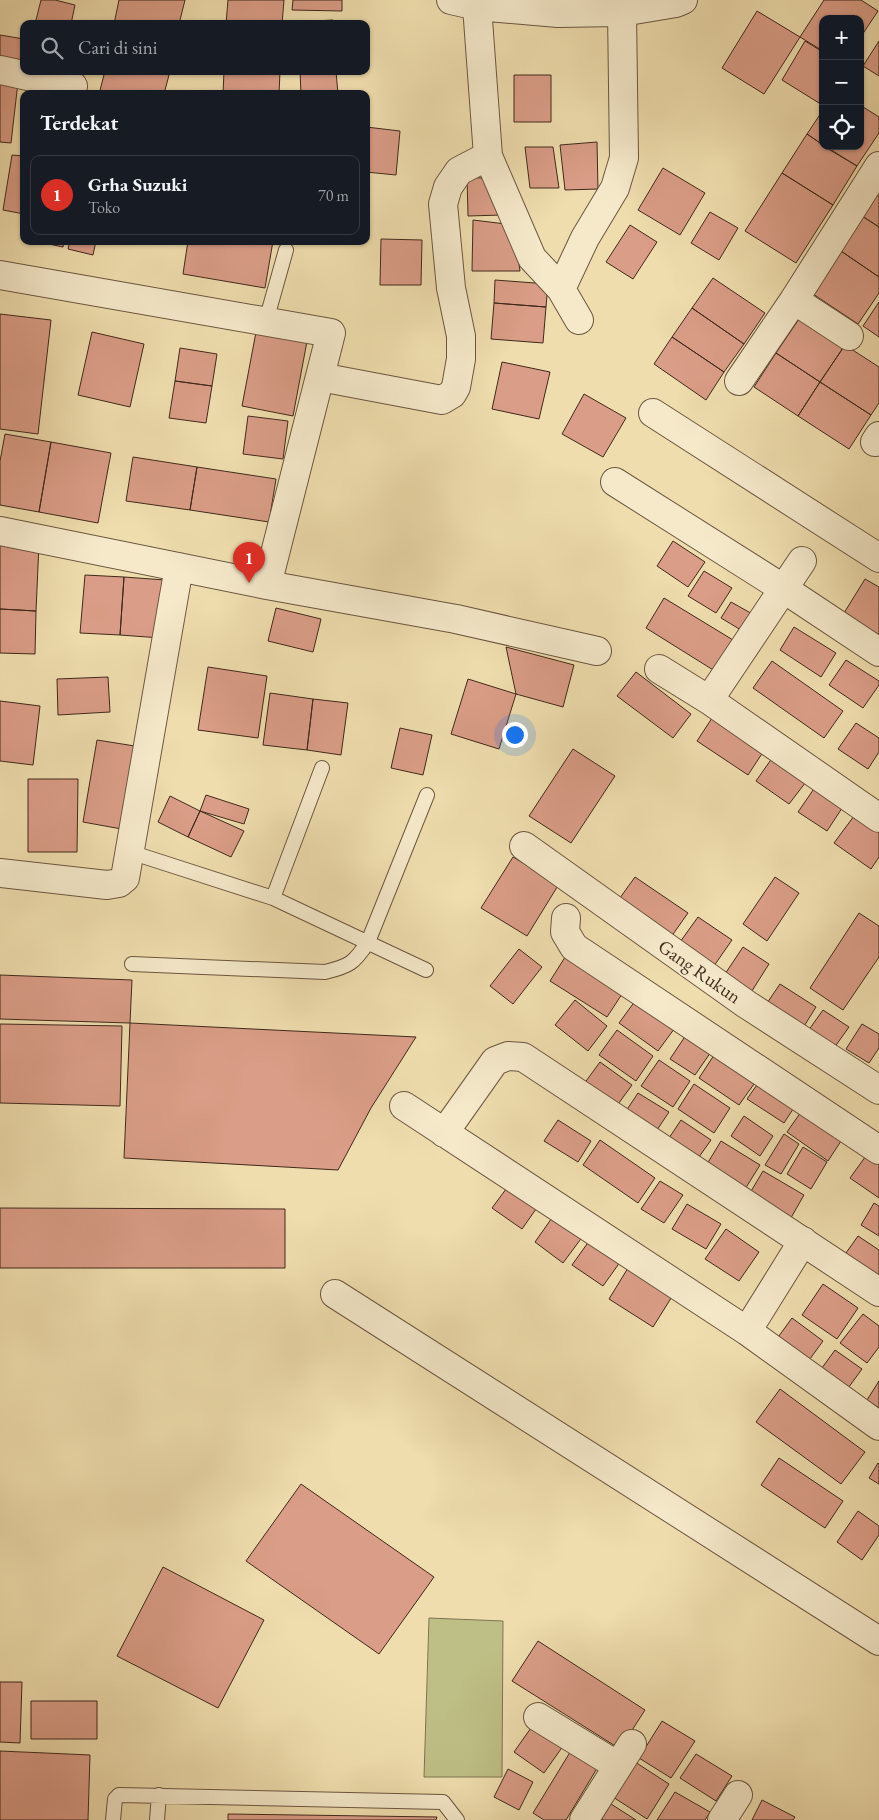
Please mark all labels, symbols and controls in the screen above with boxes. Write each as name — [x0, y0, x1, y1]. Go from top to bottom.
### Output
map controls — [819, 15, 864, 150]
button: + — [819, 15, 864, 60]
search box — [20, 20, 370, 75]
icon: search — [38, 34, 66, 62]
text: Cari di sini — [78, 35, 157, 60]
button: − — [819, 60, 864, 105]
button: locate — [819, 105, 864, 150]
text: Terdekat — [40, 109, 118, 136]
text: Grha Suzuki — [88, 172, 187, 197]
text: 1 — [53, 185, 61, 206]
text: 70 m — [318, 185, 349, 206]
text: Toko — [88, 197, 120, 218]
pin: 1 — [233, 542, 265, 583]
your location — [502, 722, 528, 748]
street label: Gang Rukun — [653, 934, 746, 1009]

